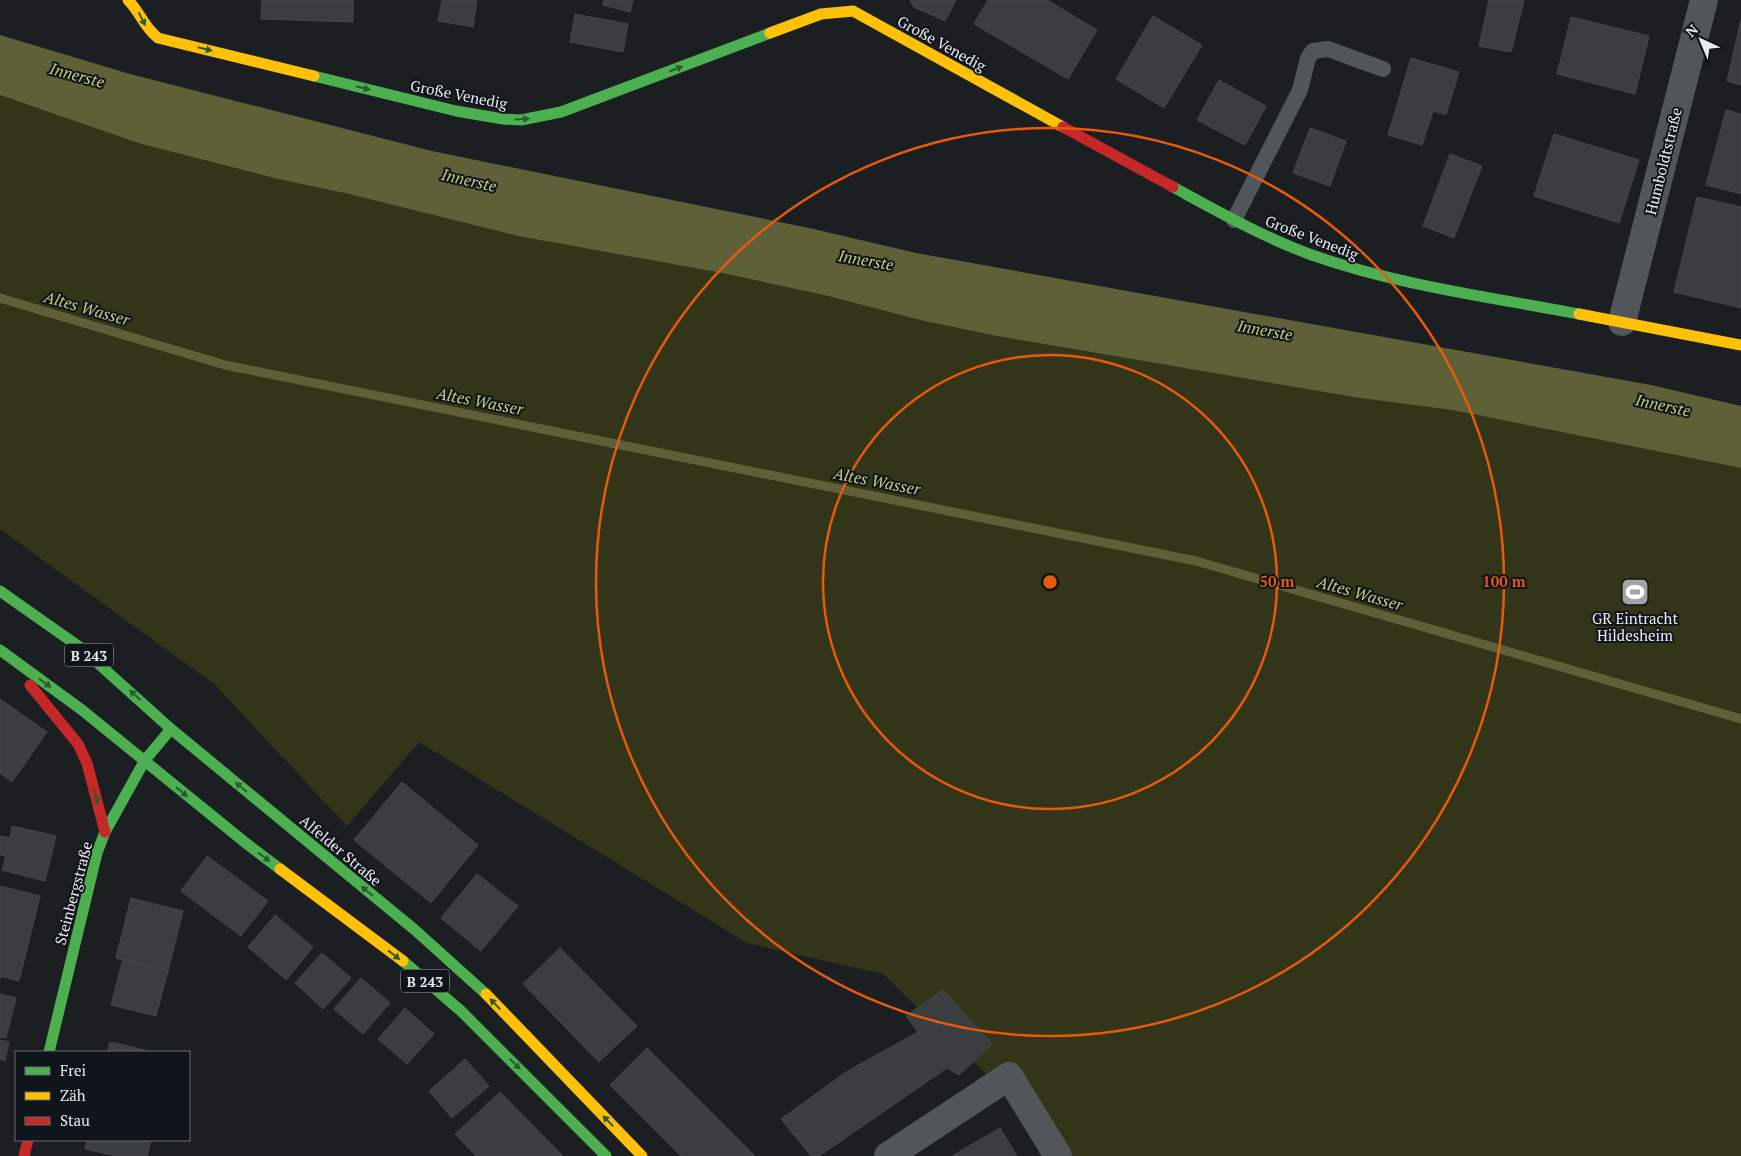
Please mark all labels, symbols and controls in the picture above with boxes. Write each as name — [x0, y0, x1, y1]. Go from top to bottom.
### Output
street label: Große Venedig — [894, 10, 991, 76]
one-way arrow — [138, 12, 146, 26]
north arrow — [1676, 15, 1726, 65]
text: N — [1681, 20, 1702, 41]
one-way arrow — [198, 45, 213, 53]
water label: Innerste — [46, 57, 107, 93]
one-way arrow — [669, 65, 684, 73]
street label: Große Venedig — [409, 75, 510, 113]
one-way arrow — [356, 84, 371, 92]
street label: Humboldtstraße — [1640, 105, 1686, 217]
one-way arrow — [514, 115, 530, 123]
water label: Innerste — [438, 163, 499, 197]
street label: Große Venedig — [1263, 210, 1363, 264]
water label: Innerste — [836, 244, 895, 276]
water label: Altes Wasser — [41, 285, 133, 331]
water label: Innerste — [1235, 314, 1294, 346]
water label: Altes Wasser — [434, 382, 526, 420]
water label: Innerste — [1632, 388, 1693, 422]
water label: Altes Wasser — [831, 462, 923, 500]
water label: Altes Wasser — [1314, 570, 1406, 616]
text: 50 m — [1260, 571, 1295, 591]
text: 100 m — [1482, 571, 1526, 591]
centre of rings — [1041, 573, 1059, 591]
sports icon: GR Eintracht Hildesheim — [1620, 577, 1650, 607]
place label: GR Eintracht Hildesheim — [1592, 608, 1678, 645]
road number: B 243 — [65, 644, 113, 666]
one-way arrow — [38, 678, 51, 689]
one-way arrow — [128, 690, 141, 701]
one-way arrow — [235, 782, 248, 793]
one-way arrow — [176, 786, 189, 797]
one-way arrow — [93, 790, 101, 805]
street label: Alfelder Straße — [296, 810, 386, 890]
street label: Steinbergstraße — [50, 839, 96, 947]
one-way arrow — [257, 852, 271, 862]
one-way arrow — [361, 885, 374, 896]
one-way arrow — [387, 949, 400, 960]
road number: B 243 — [401, 969, 449, 992]
one-way arrow — [489, 998, 501, 1010]
legend — [15, 1051, 190, 1141]
one-way arrow — [508, 1057, 520, 1069]
text: Frei — [60, 1060, 86, 1080]
text: Zäh — [60, 1085, 86, 1105]
text: Stau — [60, 1110, 90, 1130]
one-way arrow — [603, 1115, 615, 1127]

